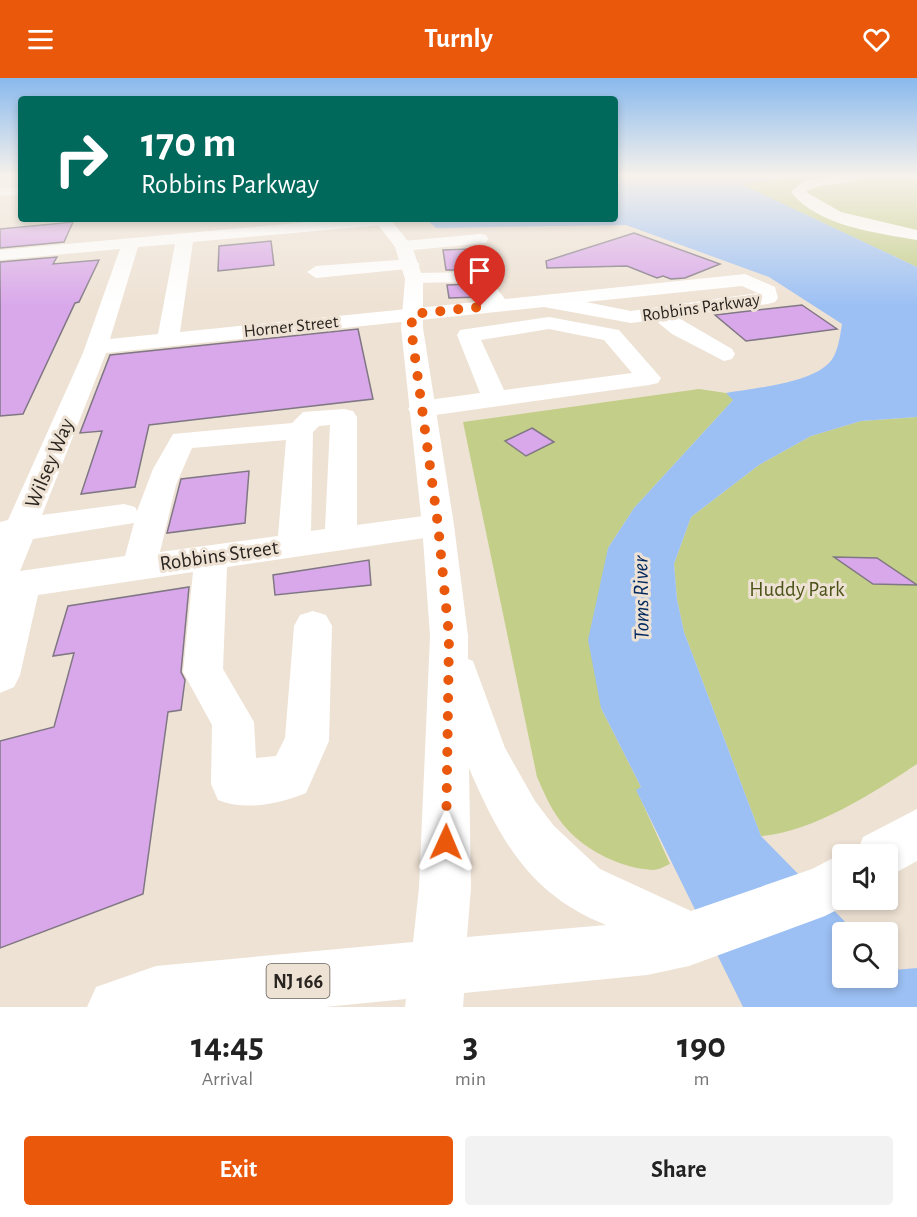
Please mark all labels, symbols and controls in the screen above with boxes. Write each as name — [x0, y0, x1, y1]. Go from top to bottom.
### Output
icon: menu — [24, 23, 57, 56]
icon: heart — [860, 23, 893, 56]
text: Turnly — [424, 25, 493, 52]
icon: right — [42, 120, 120, 198]
text: 170 m — [141, 122, 236, 164]
text: Robbins Parkway — [141, 171, 319, 198]
pin — [454, 245, 505, 307]
icon: arrive — [463, 254, 496, 287]
street label: Robbins Parkway — [641, 291, 761, 325]
street label: Horner Street — [243, 313, 340, 341]
street label: Wilsey Way — [21, 415, 78, 511]
street label: Robbins Street — [158, 537, 280, 574]
water label: Toms River — [629, 555, 653, 640]
park label: Huddy Park — [749, 579, 845, 600]
position arrow — [414, 810, 478, 874]
map controls — [832, 844, 898, 988]
button: sound — [832, 844, 898, 910]
button: search — [832, 922, 898, 988]
road number: NJ 166 — [266, 964, 330, 998]
text: 14:45 — [191, 1028, 264, 1064]
text: 3 — [463, 1028, 478, 1064]
text: 190 — [677, 1028, 726, 1064]
text: Arrival — [202, 1069, 253, 1089]
text: min — [455, 1069, 486, 1089]
text: m — [693, 1069, 709, 1089]
button: Exit — [24, 1136, 453, 1205]
button: Share — [465, 1136, 893, 1205]

